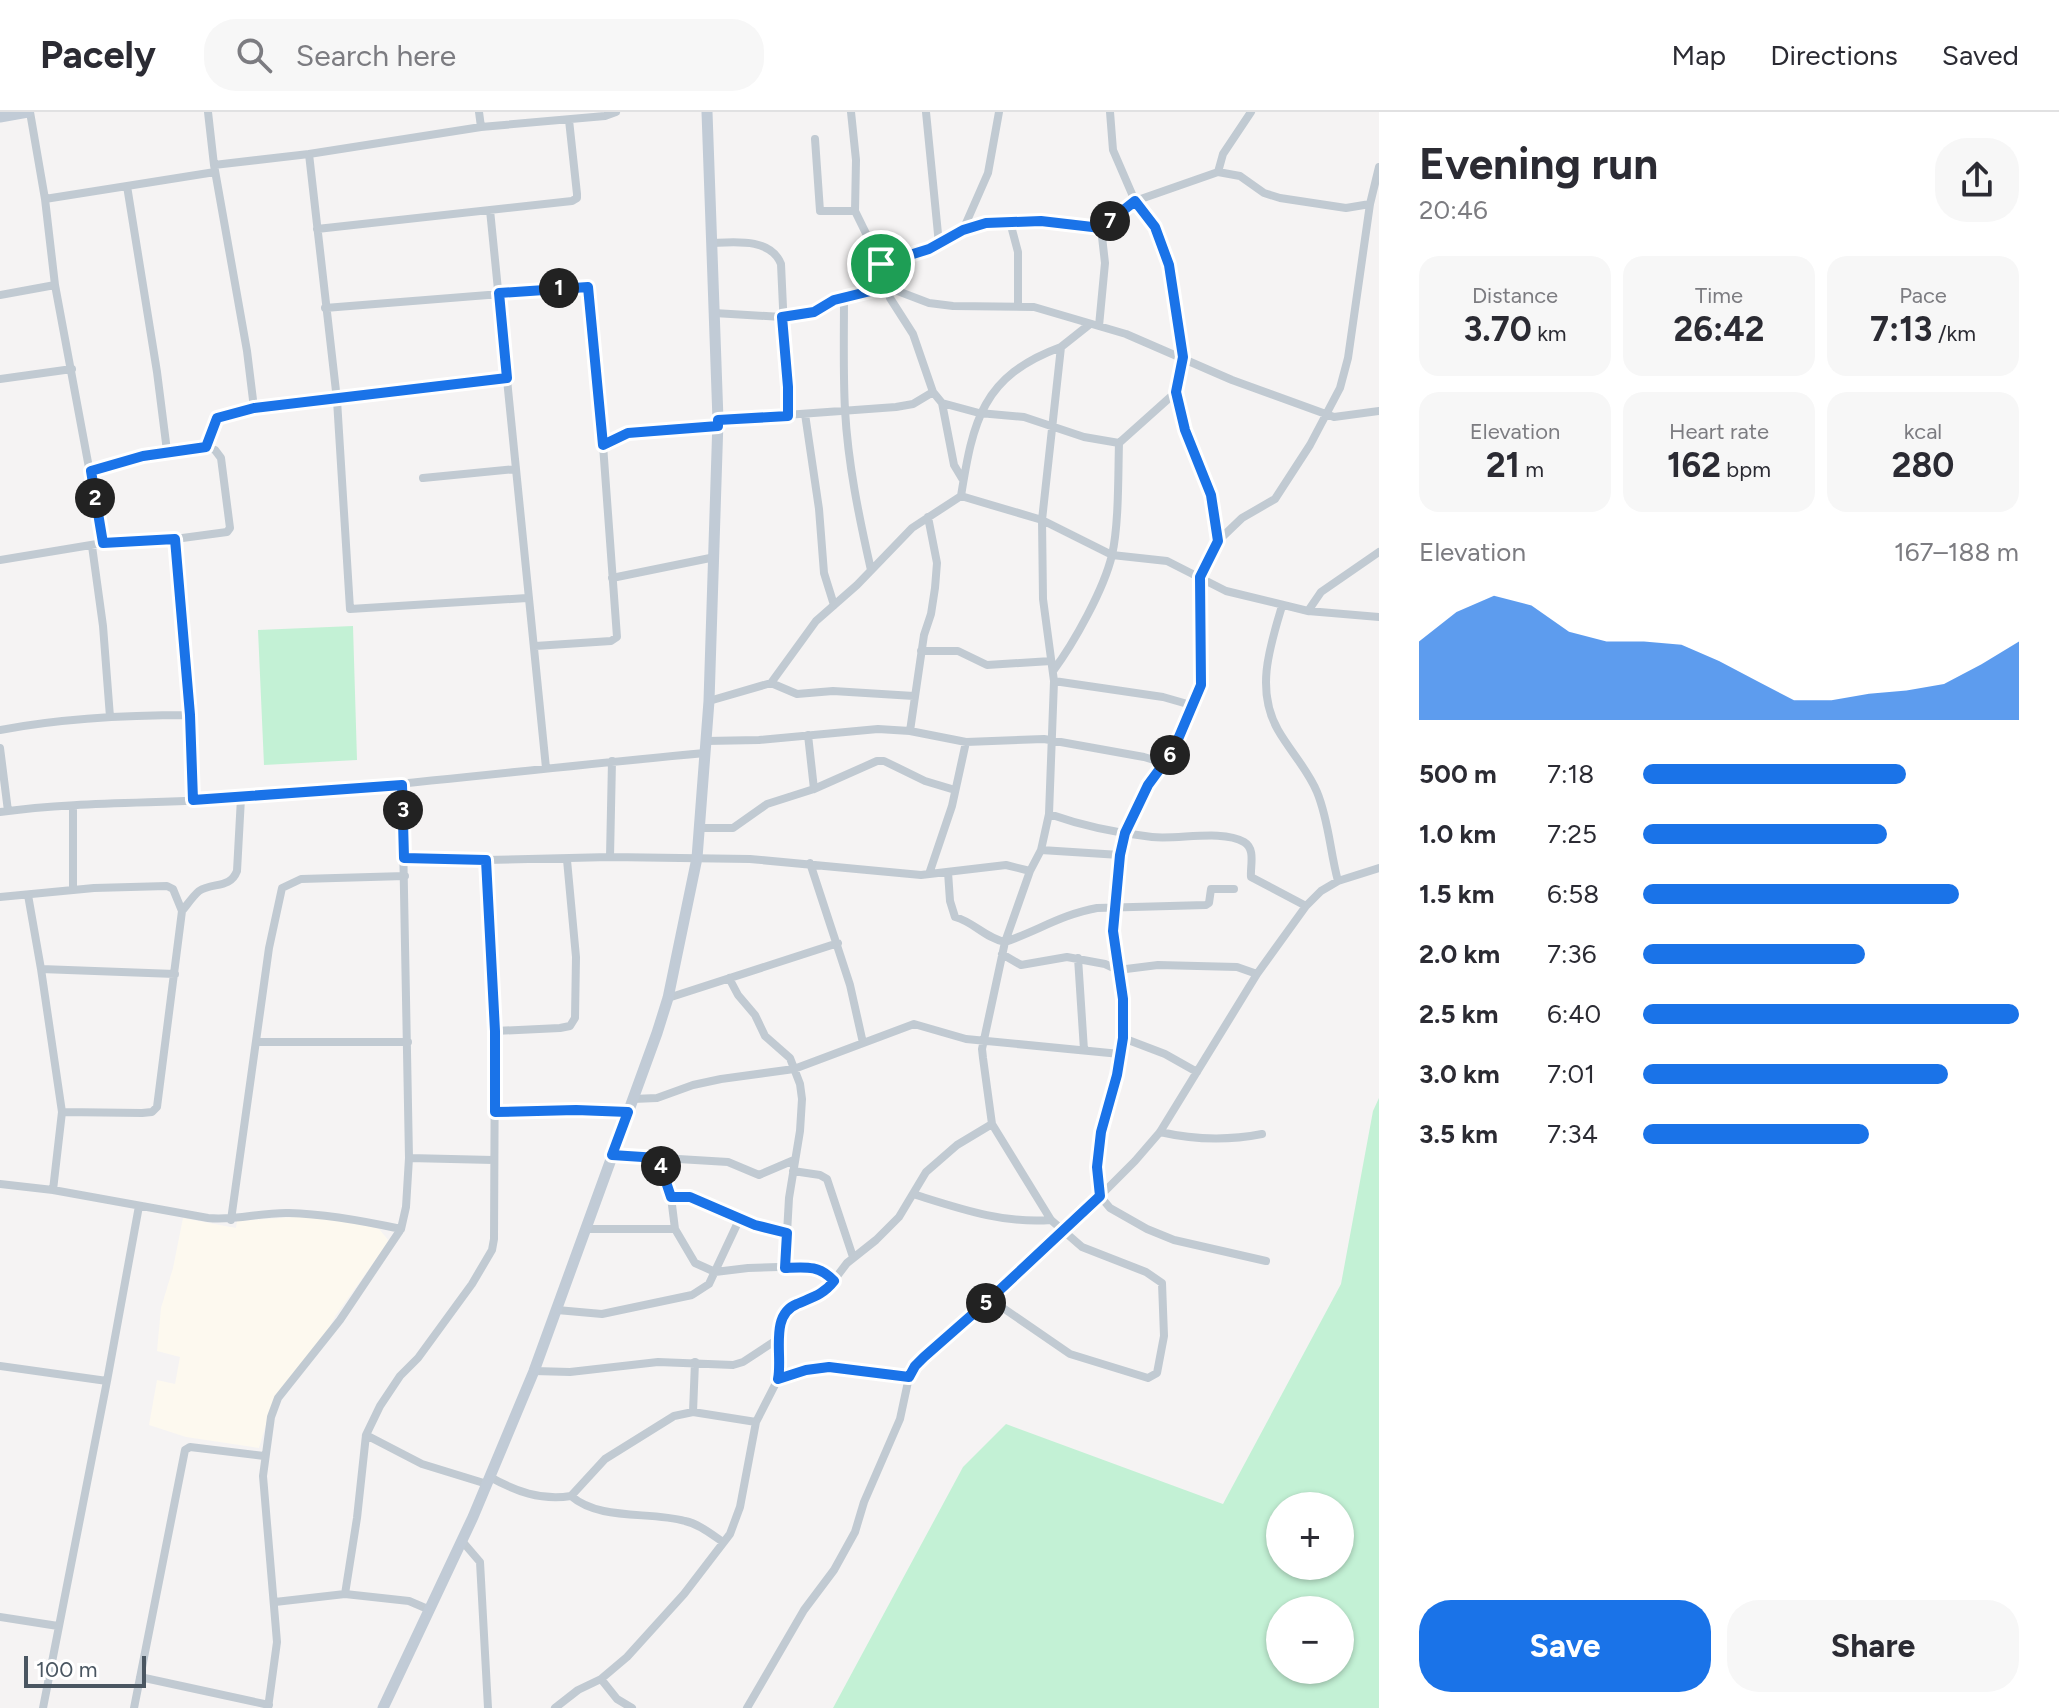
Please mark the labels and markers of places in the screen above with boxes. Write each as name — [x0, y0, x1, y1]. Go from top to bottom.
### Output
pin: 7 — [1090, 201, 1130, 241]
pin — [847, 230, 915, 298]
pin: 1 — [539, 268, 579, 308]
pin: 2 — [75, 478, 115, 518]
pin: 6 — [1150, 735, 1190, 775]
pin: 3 — [383, 790, 423, 830]
pin: 4 — [641, 1146, 681, 1186]
pin: 5 — [966, 1283, 1006, 1323]

